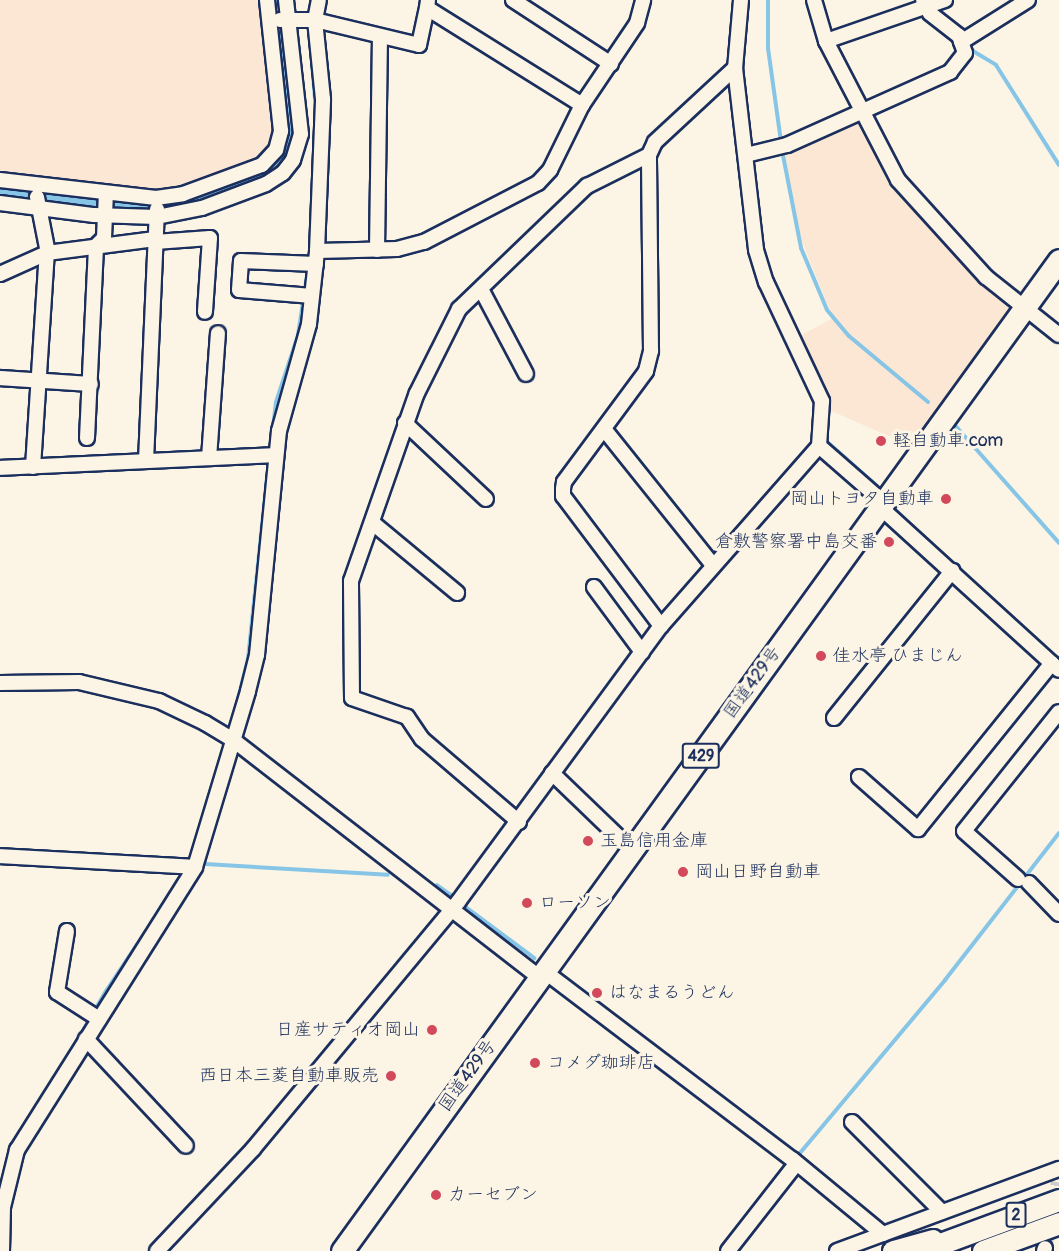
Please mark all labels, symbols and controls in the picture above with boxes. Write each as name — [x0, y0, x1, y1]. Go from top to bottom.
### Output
place label: 軽自動車.com — [893, 430, 1003, 452]
marker: 軽自動車.com — [874, 434, 888, 448]
place label: 岡山トヨタ自動車 — [790, 488, 934, 510]
marker: 岡山トヨタ自動車 — [939, 492, 953, 506]
place label: 倉敷警察署中島交番 — [715, 531, 877, 553]
marker: 倉敷警察署中島交番 — [882, 535, 896, 549]
street label: 国道429号 — [720, 643, 786, 723]
place label: 佳水亭 ひまじん — [833, 645, 963, 667]
marker: 佳水亭 ひまじん — [814, 649, 828, 663]
road number: 429 — [682, 743, 720, 769]
place label: 玉島信用金庫 — [600, 830, 708, 852]
marker: 玉島信用金庫 — [581, 834, 595, 848]
place label: 岡山日野自動車 — [695, 861, 821, 883]
marker: 岡山日野自動車 — [676, 865, 690, 879]
place label: ローソン — [539, 892, 611, 914]
marker: ローソン — [520, 896, 534, 910]
place label: はなまるうどん — [609, 982, 735, 1004]
marker: はなまるうどん — [590, 986, 604, 1000]
place label: 日産サティオ岡山 — [276, 1019, 420, 1041]
marker: 日産サティオ岡山 — [425, 1023, 439, 1037]
street label: 国道429号 — [435, 1036, 501, 1116]
place label: コメダ珈琲店 — [547, 1052, 655, 1074]
marker: コメダ珈琲店 — [528, 1056, 542, 1070]
place label: 西日本三菱自動車販売 — [199, 1065, 379, 1087]
marker: 西日本三菱自動車販売 — [384, 1069, 398, 1083]
place label: カーセブン — [448, 1184, 538, 1206]
marker: カーセブン — [429, 1188, 443, 1202]
road number: 2 — [1006, 1202, 1026, 1228]

